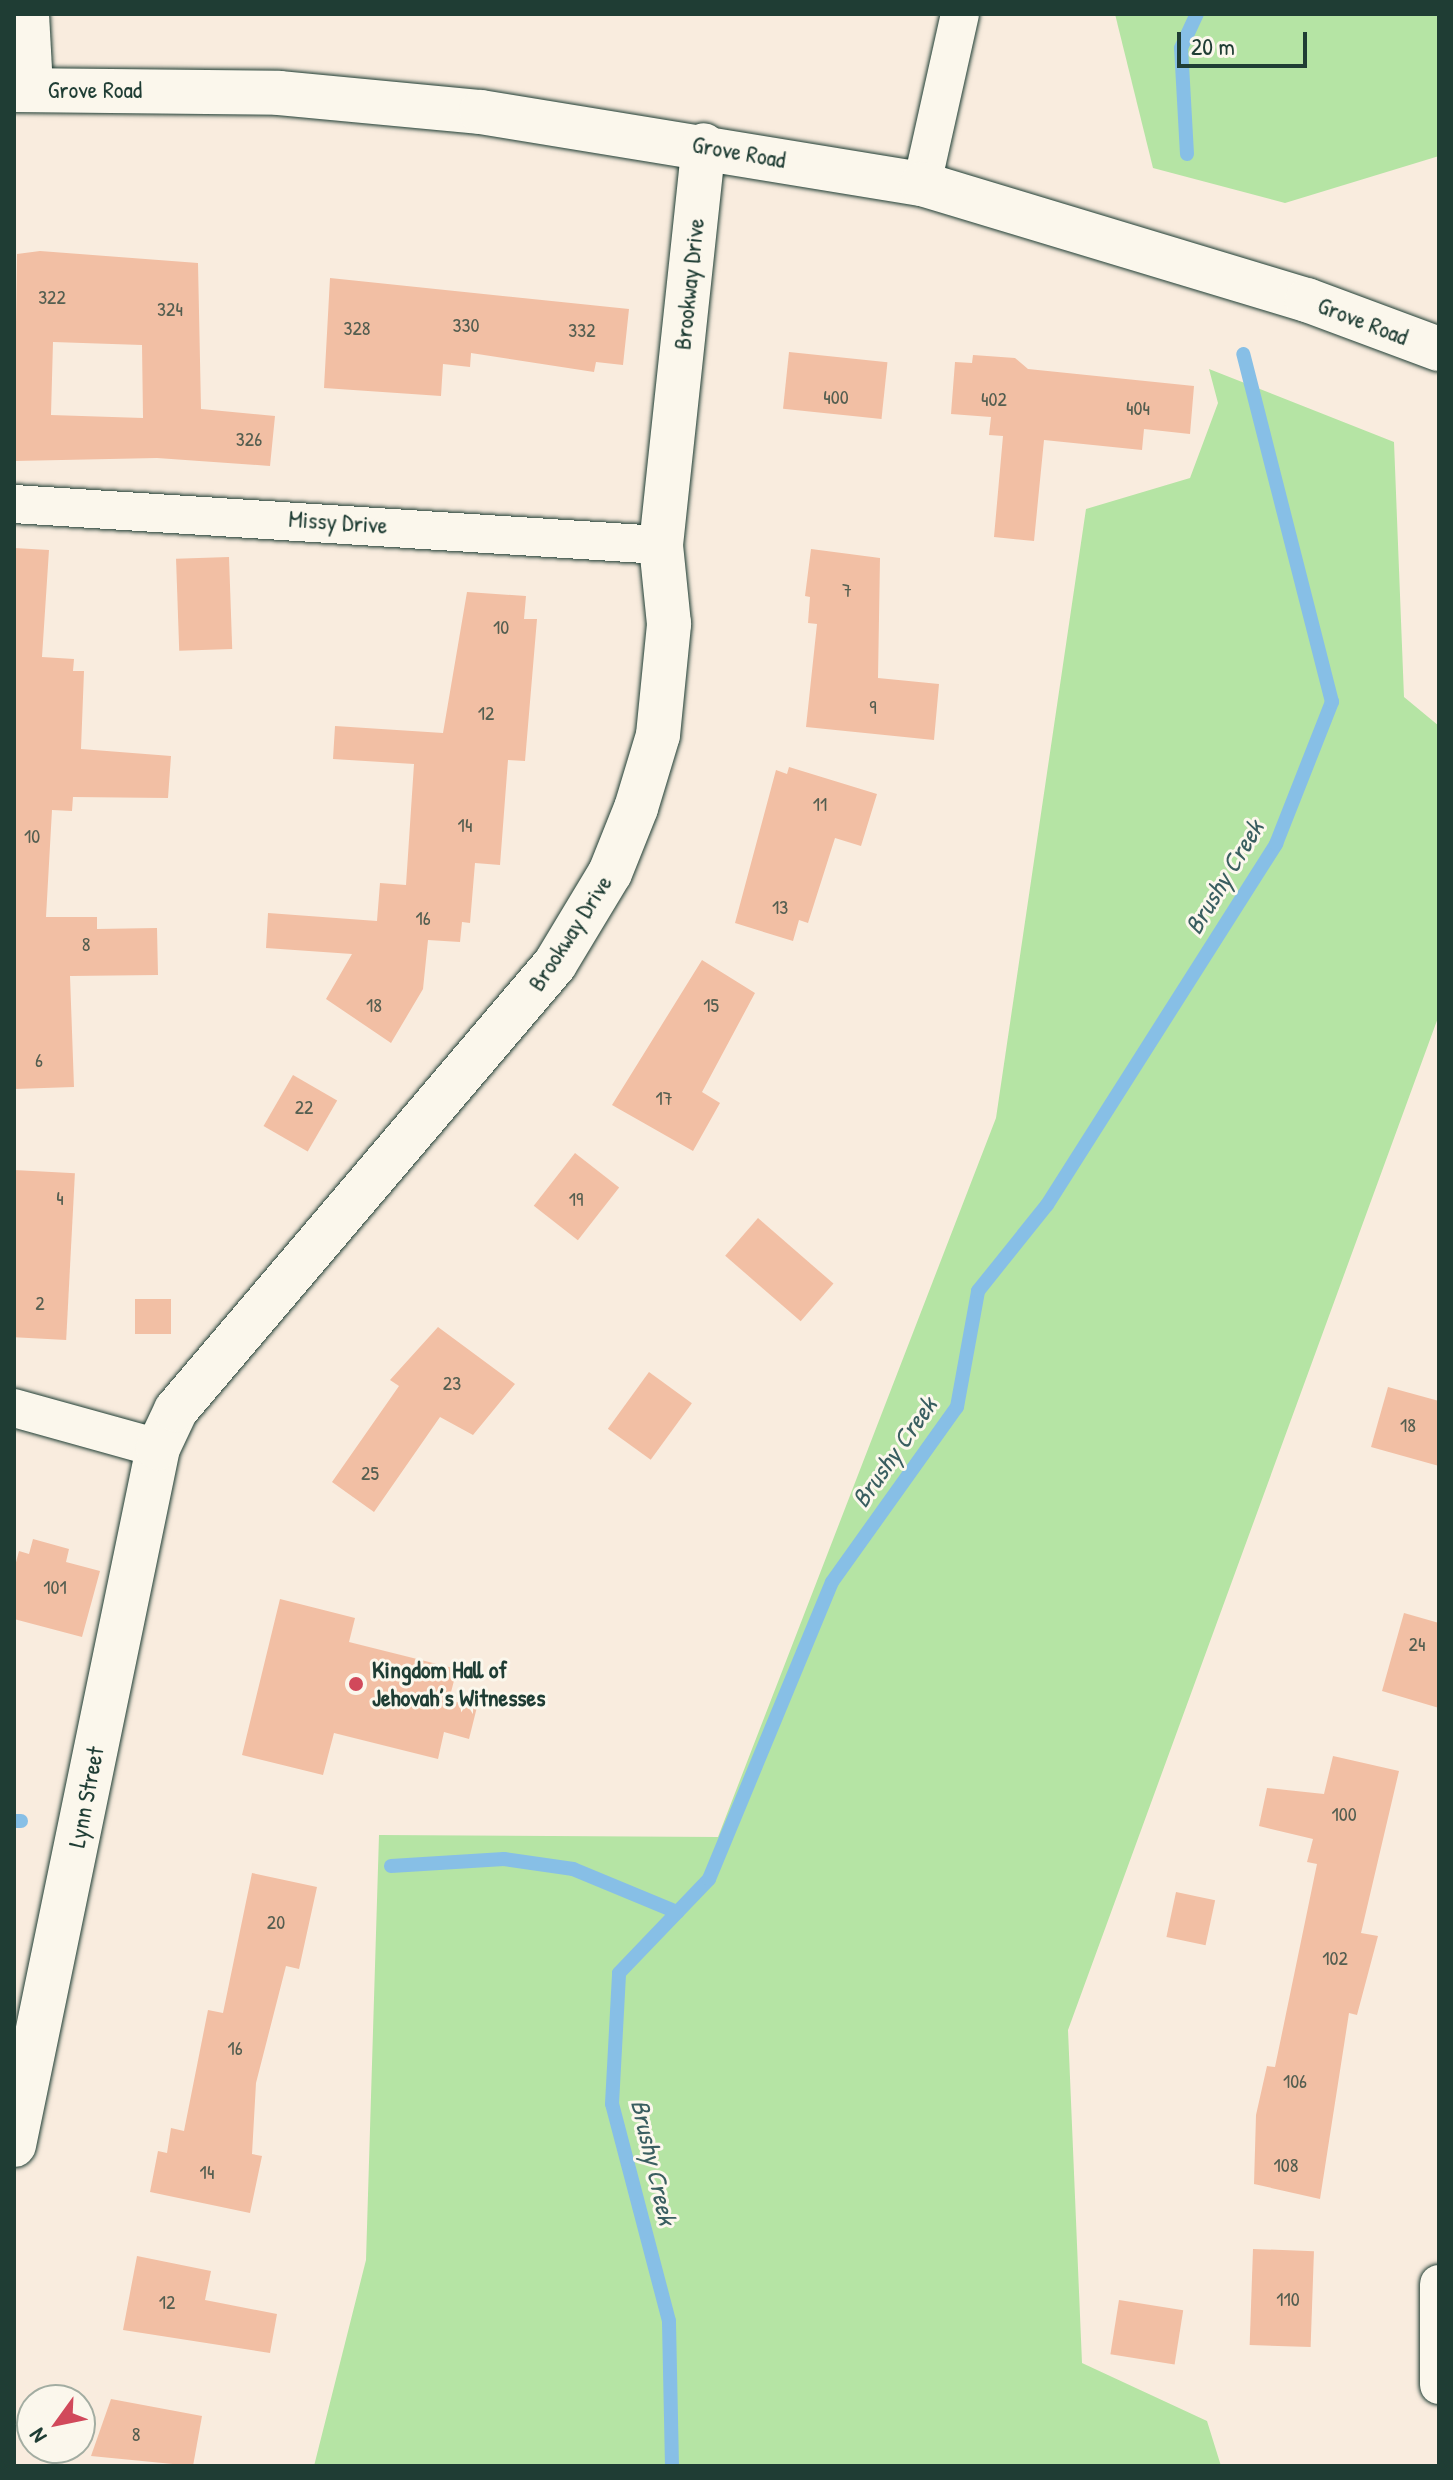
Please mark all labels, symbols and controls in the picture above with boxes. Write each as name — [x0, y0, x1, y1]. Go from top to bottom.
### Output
scale bar — [1181, 16, 1311, 66]
text: 20 m — [1191, 30, 1235, 62]
street label: Grove Road — [48, 76, 142, 104]
street label: Grove Road — [690, 130, 788, 174]
street label: Brookway Drive — [668, 217, 710, 351]
house number: 322 — [38, 284, 66, 308]
street label: Grove Road — [1314, 291, 1412, 351]
house number: 324 — [157, 296, 183, 320]
house number: 330 — [453, 312, 479, 336]
house number: 328 — [344, 315, 370, 339]
house number: 332 — [568, 317, 596, 341]
house number: 400 — [823, 384, 849, 408]
house number: 402 — [981, 386, 1007, 410]
house number: 404 — [1126, 395, 1150, 419]
house number: 326 — [236, 426, 262, 450]
street label: Missy Drive — [288, 504, 388, 540]
house number: 7 — [842, 577, 852, 601]
house number: 10 — [493, 614, 509, 638]
house number: 9 — [869, 694, 877, 718]
house number: 12 — [478, 700, 494, 724]
house number: 11 — [813, 791, 827, 815]
house number: 14 — [458, 812, 472, 836]
water label: Brushy Creek — [1178, 814, 1270, 940]
house number: 10 — [24, 823, 40, 847]
street label: Brookway Drive — [522, 870, 618, 996]
house number: 13 — [772, 894, 788, 918]
house number: 16 — [415, 905, 431, 929]
house number: 8 — [82, 931, 90, 955]
house number: 18 — [366, 992, 382, 1016]
house number: 15 — [703, 992, 719, 1016]
house number: 6 — [35, 1047, 43, 1071]
house number: 17 — [655, 1085, 673, 1109]
house number: 22 — [295, 1094, 313, 1118]
house number: 4 — [56, 1185, 64, 1209]
house number: 19 — [569, 1186, 583, 1210]
house number: 2 — [35, 1290, 45, 1314]
house number: 23 — [443, 1370, 461, 1394]
water label: Brushy Creek — [845, 1391, 943, 1513]
house number: 18 — [1400, 1412, 1416, 1436]
house number: 25 — [361, 1460, 379, 1484]
house number: 101 — [43, 1574, 67, 1598]
house number: 24 — [1409, 1631, 1425, 1655]
place label: Kingdom Hall of Jehovah’s Witnesses — [372, 1656, 545, 1712]
marker: Kingdom Hall of Jehovah’s Witnesses — [347, 1675, 365, 1693]
street label: Lynn Street — [62, 1744, 110, 1850]
house number: 100 — [1331, 1801, 1357, 1825]
house number: 20 — [267, 1909, 285, 1933]
house number: 102 — [1322, 1945, 1348, 1969]
house number: 16 — [227, 2035, 243, 2059]
house number: 106 — [1283, 2068, 1307, 2092]
water label: Brushy Creek — [624, 2096, 684, 2228]
house number: 108 — [1274, 2152, 1298, 2176]
house number: 14 — [200, 2159, 214, 2183]
house number: 110 — [1276, 2286, 1300, 2310]
house number: 12 — [159, 2289, 175, 2313]
north arrow — [16, 2384, 96, 2464]
house number: 8 — [132, 2421, 140, 2445]
text: N — [22, 2423, 53, 2449]

